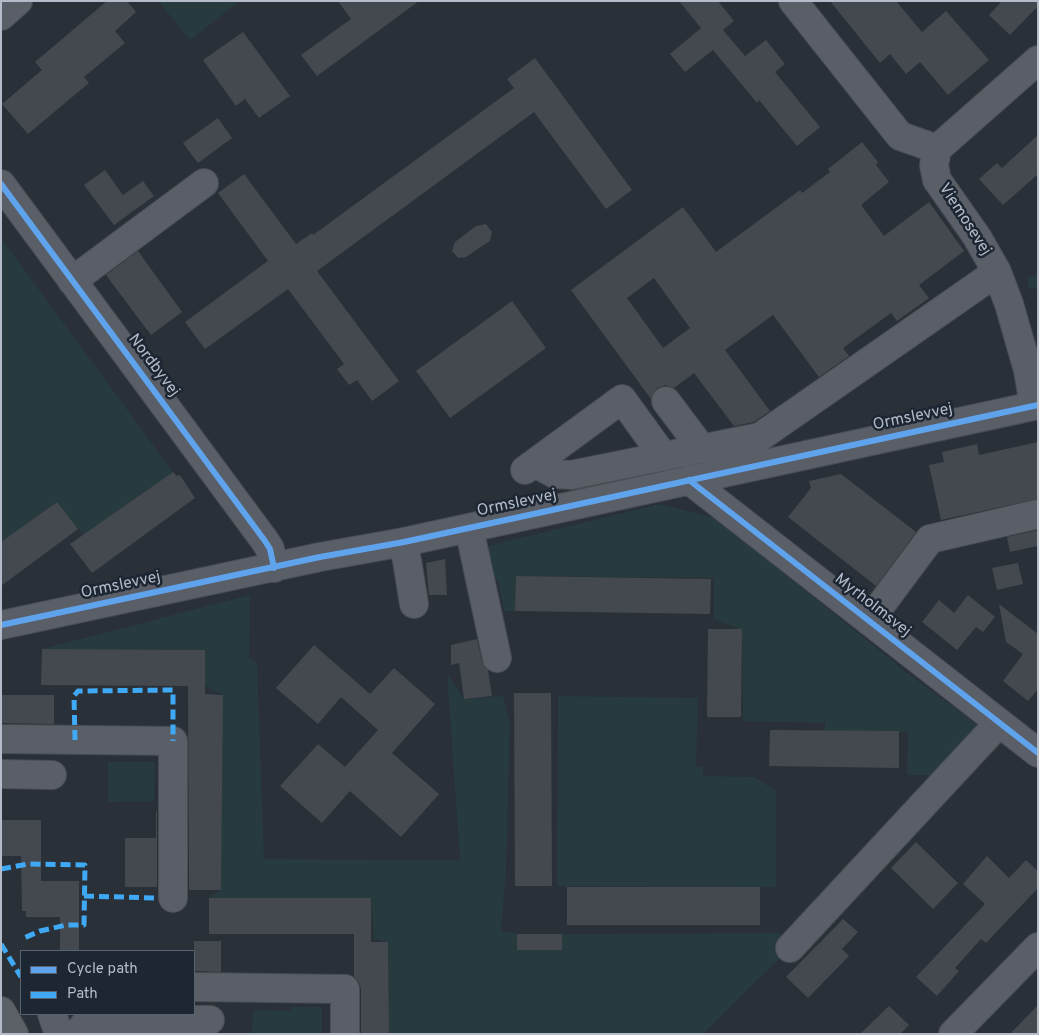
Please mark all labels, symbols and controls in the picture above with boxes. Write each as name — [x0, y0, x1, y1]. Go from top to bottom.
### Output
street label: Viemosevej — [934, 180, 994, 260]
street label: Nordbyvej — [123, 331, 183, 401]
street label: Ormslevvej — [871, 400, 955, 436]
street label: Ormslevvej — [475, 486, 559, 522]
street label: Ormslevvej — [79, 568, 163, 604]
street label: Myrholmsvej — [830, 570, 914, 642]
legend — [20, 950, 195, 1015]
text: Cycle path — [67, 960, 138, 979]
text: Path — [67, 985, 98, 1004]

